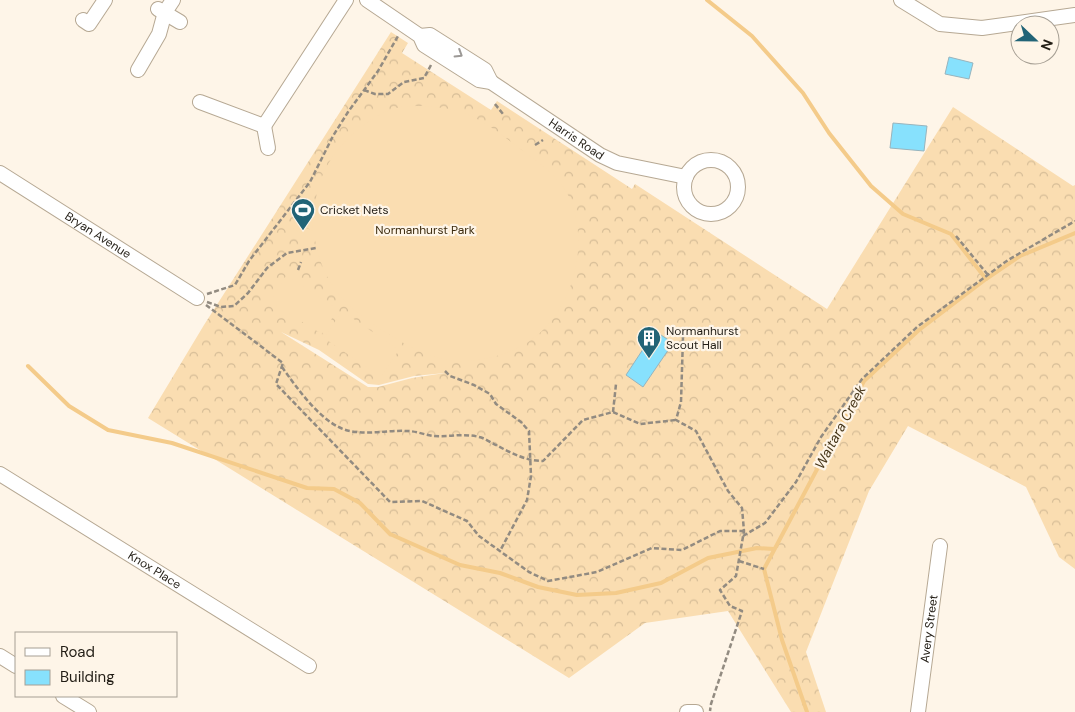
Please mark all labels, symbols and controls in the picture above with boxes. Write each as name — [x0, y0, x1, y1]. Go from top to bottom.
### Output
north arrow — [1010, 15, 1060, 65]
text: N — [1037, 37, 1057, 53]
one-way arrow — [454, 47, 463, 57]
street label: Harris Road — [545, 115, 607, 164]
sports icon: Cricket Nets — [290, 197, 316, 231]
place label: Cricket Nets — [320, 202, 389, 218]
street label: Bryan Avenue — [62, 208, 134, 262]
park label: Normanhurst Park — [375, 222, 475, 238]
place label: Normanhurst Scout Hall — [666, 323, 739, 353]
building icon: Normanhurst Scout Hall — [636, 325, 662, 359]
water label: Waitara Creek — [810, 381, 870, 472]
street label: Knox Place — [125, 547, 184, 593]
street label: Avery Street — [917, 593, 942, 664]
legend — [15, 632, 178, 697]
text: Road — [60, 642, 95, 662]
text: Building — [60, 667, 115, 687]

